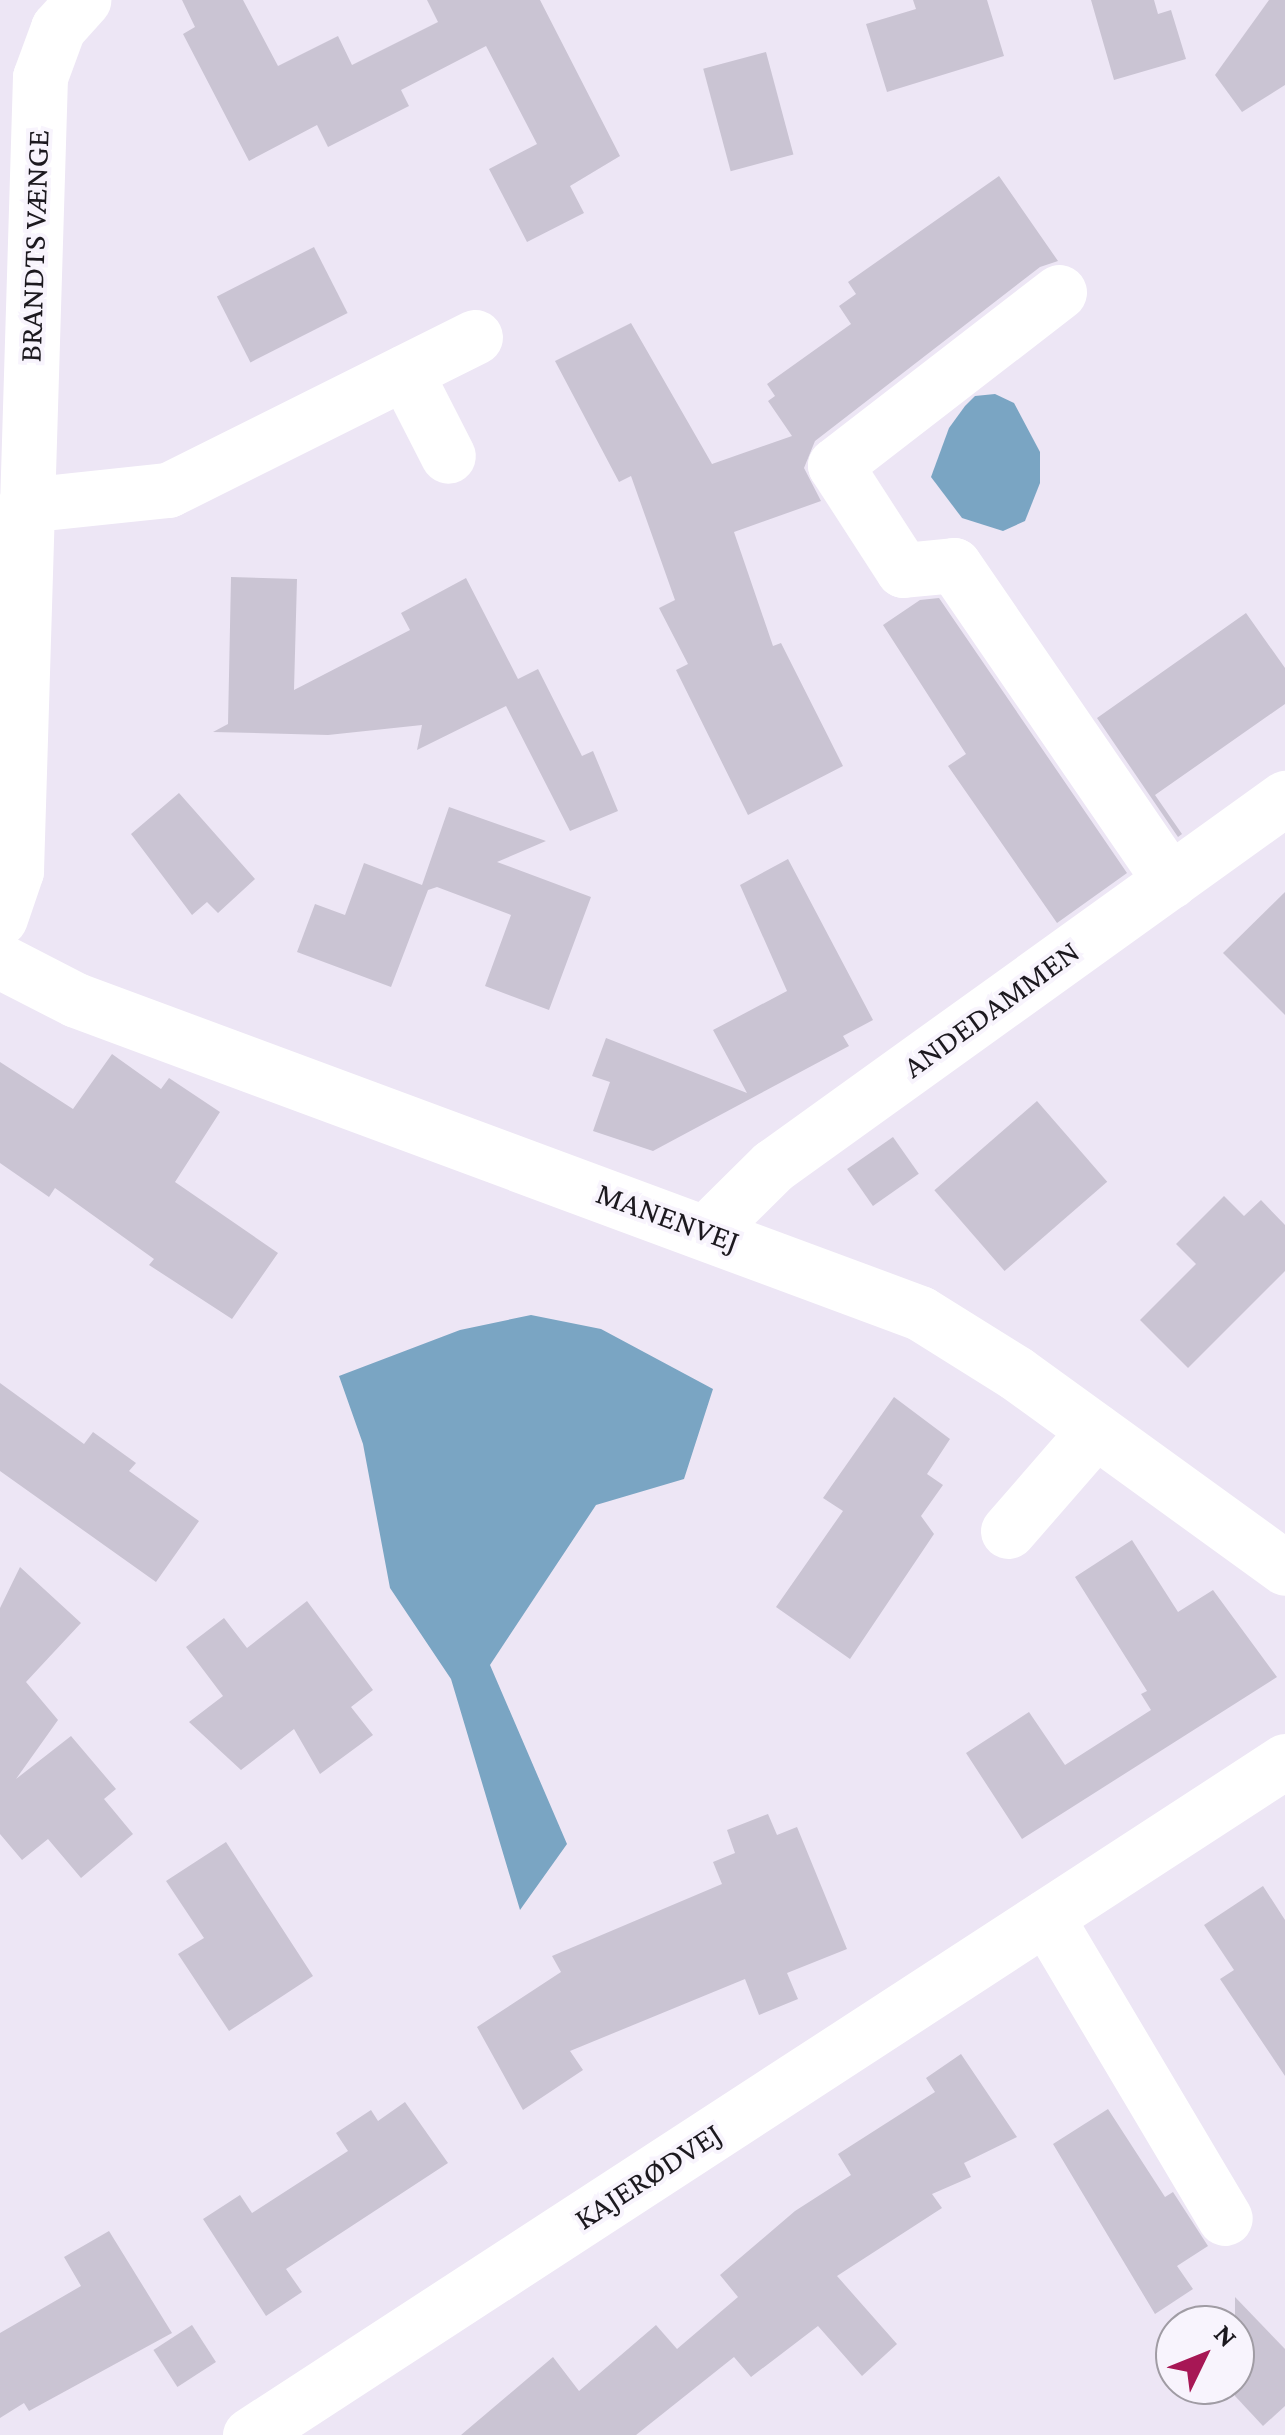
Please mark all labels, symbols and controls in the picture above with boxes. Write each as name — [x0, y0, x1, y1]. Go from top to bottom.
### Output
street label: BRANDTS VÆNGE — [11, 129, 57, 363]
street label: ANDEDAMMEN — [895, 932, 1087, 1086]
street label: MANENVEJ — [591, 1173, 745, 1261]
street label: KAJERØDVEJ — [567, 2114, 729, 2238]
north arrow — [1155, 2305, 1255, 2405]
text: N — [1208, 2318, 1244, 2353]

